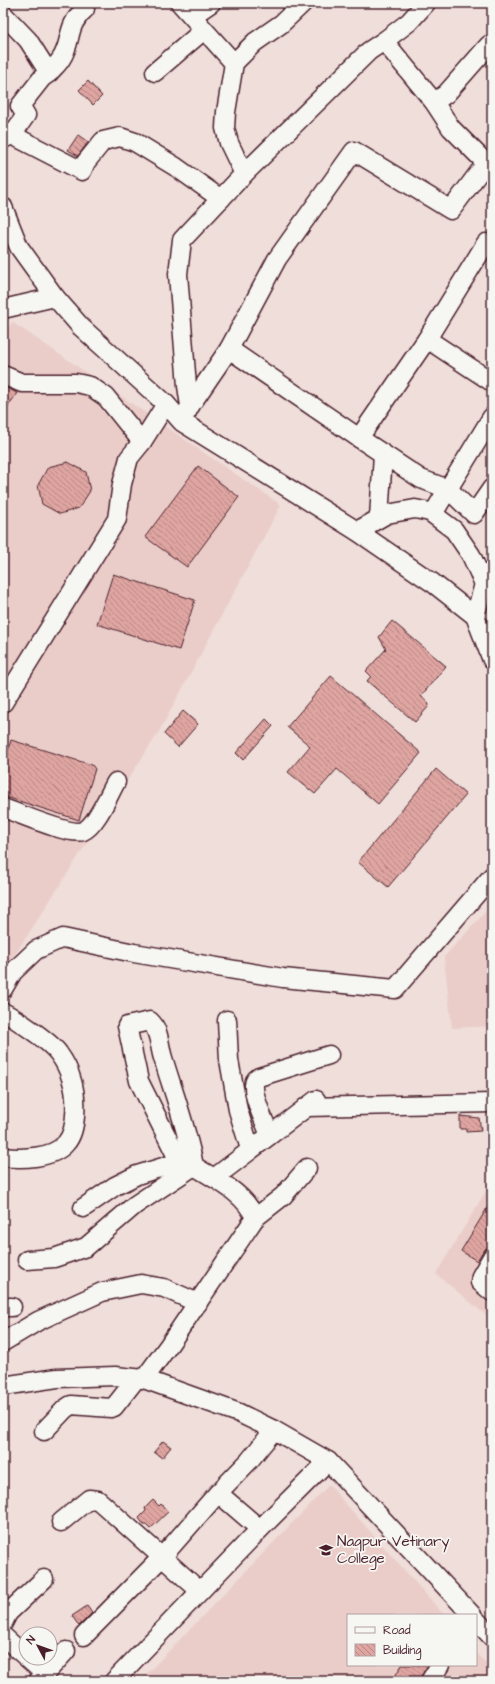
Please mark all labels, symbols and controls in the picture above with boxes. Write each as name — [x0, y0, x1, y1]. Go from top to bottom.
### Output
place label: Nagpur Vetinary College — [337, 1531, 450, 1570]
school or university icon: Nagpur Vetinary College — [318, 1542, 334, 1558]
legend — [347, 1614, 477, 1666]
text: Road — [383, 1622, 411, 1639]
north arrow — [18, 1626, 58, 1666]
text: N — [23, 1632, 39, 1647]
text: Building — [383, 1642, 421, 1660]

